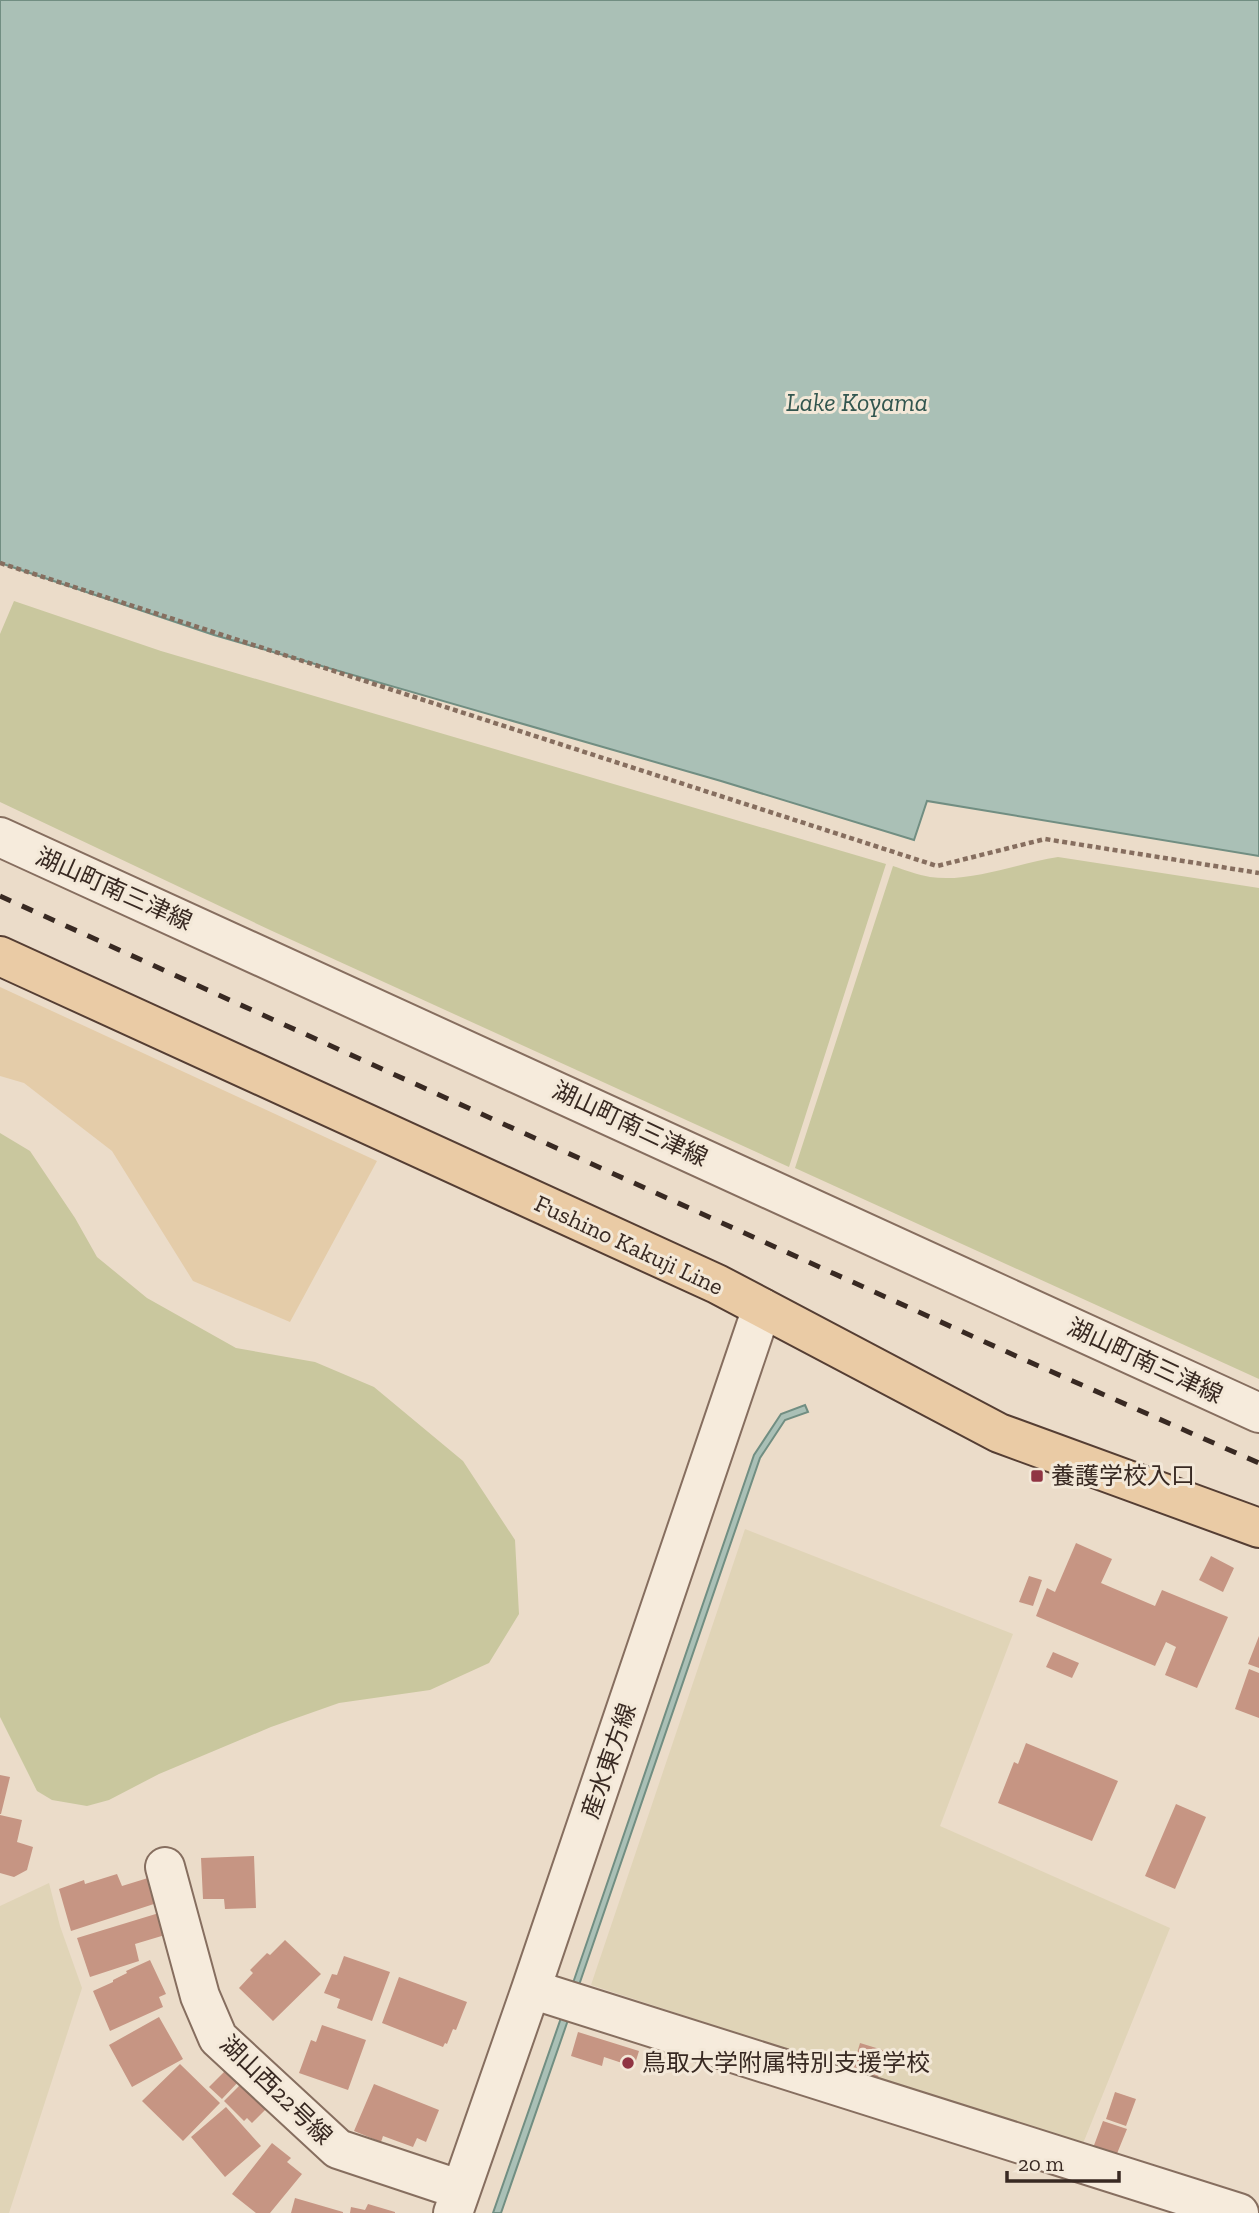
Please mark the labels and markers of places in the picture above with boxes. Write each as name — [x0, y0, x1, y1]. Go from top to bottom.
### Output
place label: 養護学校入口 — [1051, 1461, 1195, 1490]
marker: 養護学校入口 — [1029, 1468, 1045, 1484]
place label: 鳥取大学附属特別支援学校 — [642, 2048, 930, 2077]
marker: 鳥取大学附属特別支援学校 — [620, 2055, 636, 2071]

